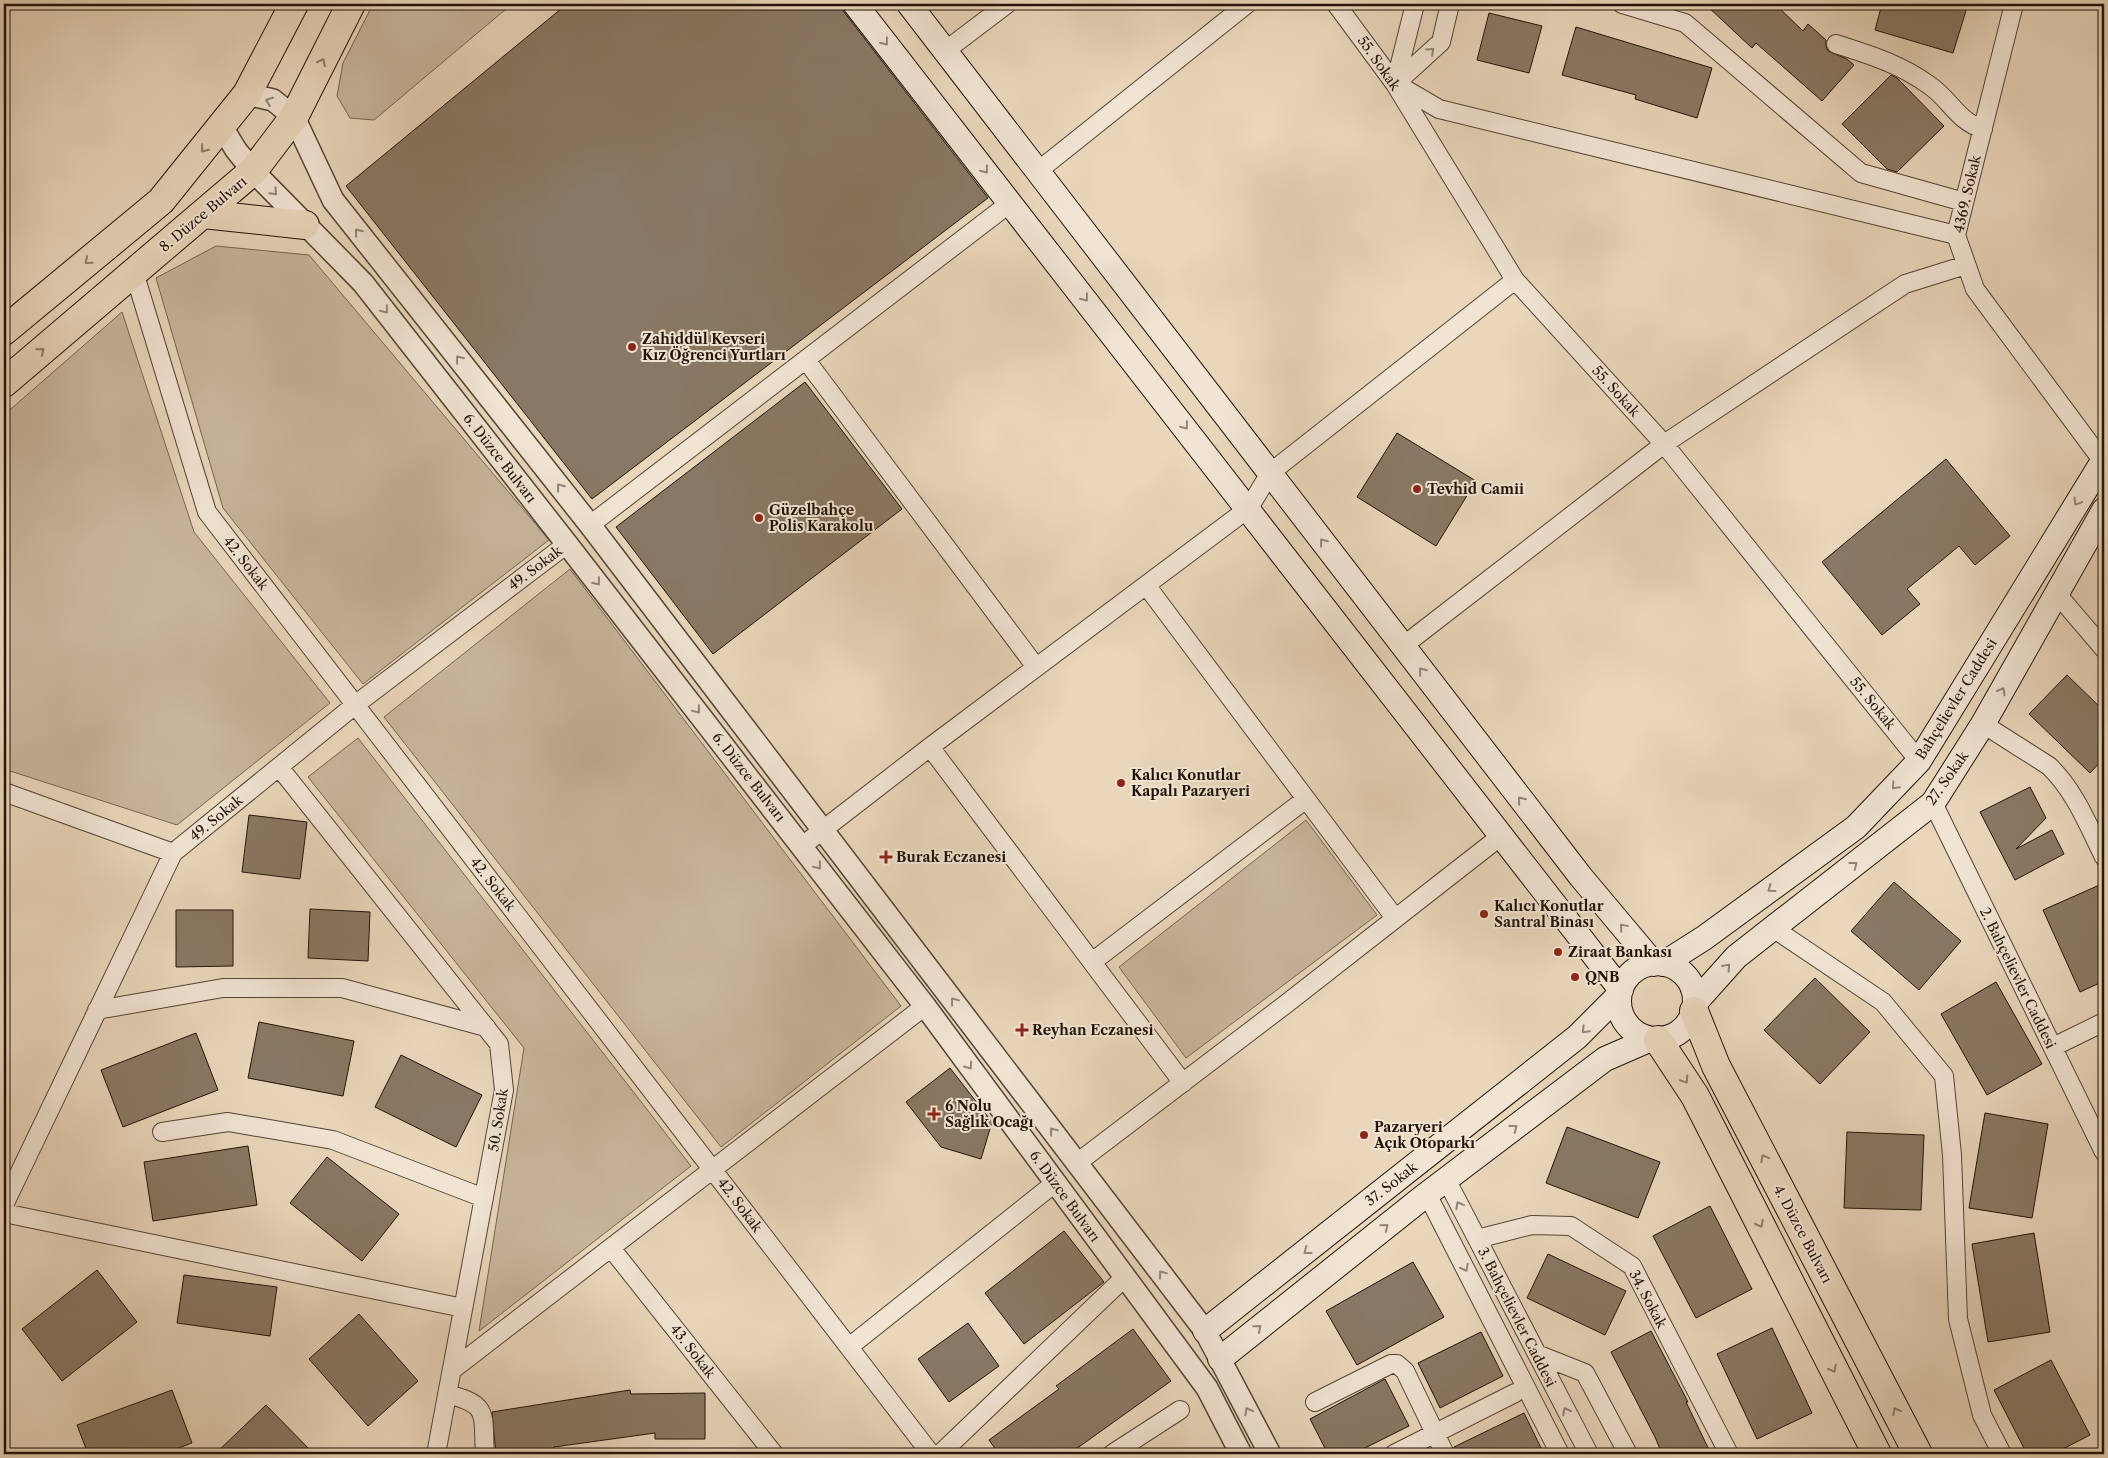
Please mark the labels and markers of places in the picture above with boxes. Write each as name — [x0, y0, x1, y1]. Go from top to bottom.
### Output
place label: Zahiddül Kevseri Kız Öğrenci Yurtları — [642, 330, 786, 364]
marker: Zahiddül Kevseri Kız Öğrenci Yurtları — [626, 341, 638, 353]
place label: Tevhid Camii — [1427, 480, 1524, 498]
marker: Tevhid Camii — [1411, 483, 1423, 495]
place label: Güzelbahçe Polis Karakolu — [769, 501, 873, 535]
marker: Güzelbahçe Polis Karakolu — [753, 512, 765, 524]
place label: Kalıcı Konutlar Kapalı Pazaryeri — [1131, 766, 1250, 800]
marker: Kalıcı Konutlar Kapalı Pazaryeri — [1115, 777, 1127, 789]
place label: Burak Eczanesi — [896, 848, 1006, 866]
marker: Burak Eczanesi — [880, 851, 892, 863]
place label: Kalıcı Konutlar Santral Binası — [1494, 897, 1604, 931]
marker: Kalıcı Konutlar Santral Binası — [1478, 908, 1490, 920]
place label: Ziraat Bankası — [1568, 943, 1672, 961]
marker: Ziraat Bankası — [1552, 946, 1564, 958]
place label: QNB — [1585, 968, 1619, 986]
marker: QNB — [1569, 971, 1581, 983]
place label: Reyhan Eczanesi — [1032, 1021, 1153, 1039]
marker: Reyhan Eczanesi — [1016, 1024, 1028, 1036]
place label: 6 Nolu Sağlık Ocağı — [945, 1097, 1033, 1131]
marker: 6 Nolu Sağlık Ocağı — [927, 1107, 941, 1121]
place label: Pazaryeri Açık Otoparkı — [1373, 1118, 1475, 1152]
marker: Pazaryeri Açık Otoparkı — [1358, 1129, 1370, 1141]

